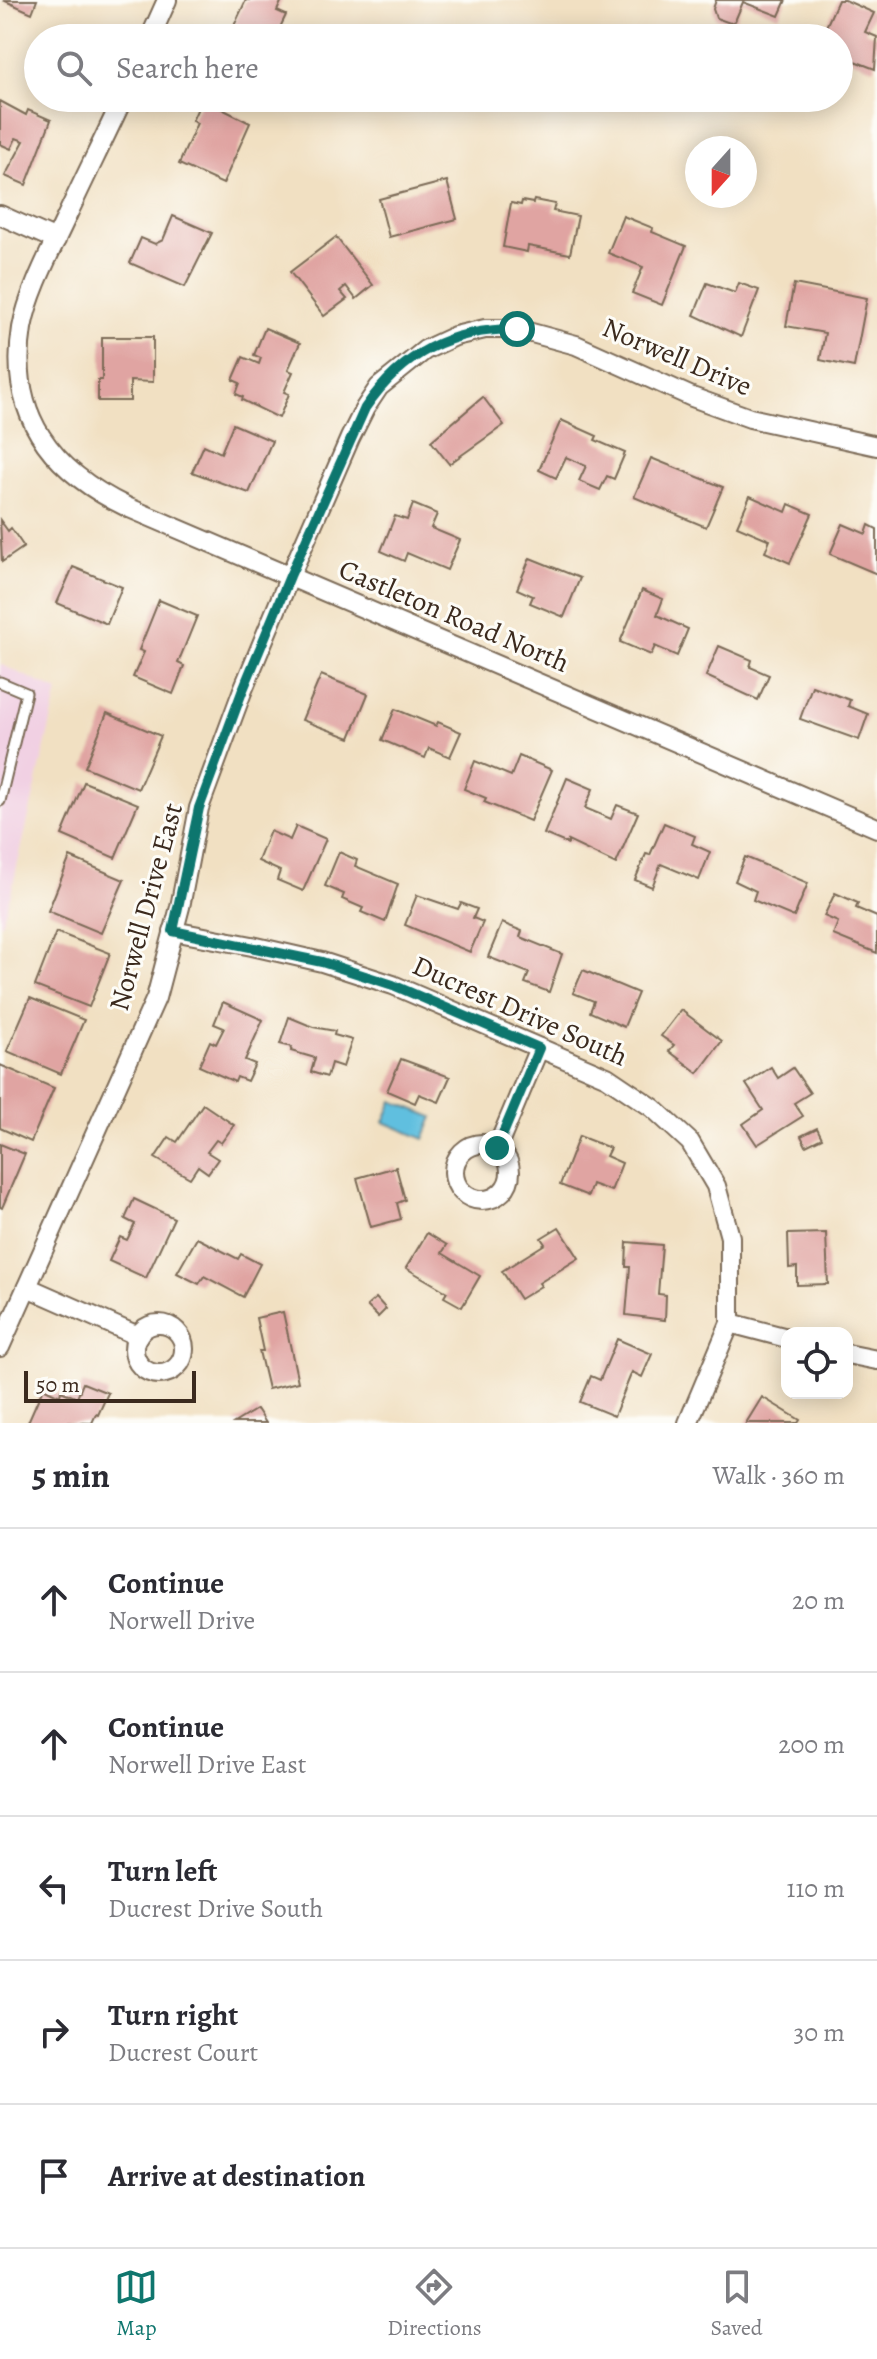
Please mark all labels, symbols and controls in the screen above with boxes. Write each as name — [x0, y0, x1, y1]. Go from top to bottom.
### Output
search box — [24, 24, 853, 112]
icon: search — [52, 46, 96, 90]
text: Search here — [116, 48, 259, 88]
north arrow — [685, 136, 757, 208]
street label: Norwell Drive — [597, 309, 757, 405]
route start — [499, 311, 535, 347]
street label: Castleton Road North — [333, 550, 575, 682]
street label: Norwell Drive East — [100, 799, 192, 1015]
street label: Ducrest Drive South — [406, 947, 634, 1075]
route end — [479, 1130, 515, 1166]
map controls — [781, 1327, 853, 1399]
button: locate — [781, 1327, 853, 1399]
scale bar — [24, 1367, 196, 1403]
text: 50 m — [36, 1370, 80, 1400]
text: 5 min — [32, 1452, 110, 1499]
text: Walk · 360 m — [713, 1458, 845, 1493]
text: Continue — [108, 1563, 224, 1603]
icon: ahead — [32, 1578, 76, 1622]
text: 20 m — [792, 1583, 845, 1618]
text: Norwell Drive — [108, 1603, 255, 1638]
text: Continue — [108, 1707, 224, 1747]
icon: ahead — [32, 1722, 76, 1766]
text: 200 m — [778, 1727, 845, 1762]
text: Norwell Drive East — [108, 1747, 306, 1782]
text: Turn left — [108, 1851, 217, 1891]
icon: left — [32, 1866, 76, 1910]
text: 110 m — [787, 1871, 845, 1906]
text: Ducrest Drive South — [108, 1891, 323, 1926]
text: Turn right — [108, 1995, 238, 2035]
icon: right — [32, 2010, 76, 2054]
text: 30 m — [794, 2015, 845, 2050]
text: Ducrest Court — [108, 2035, 258, 2070]
icon: arrive — [32, 2154, 76, 2198]
text: Arrive at destination — [108, 2156, 365, 2196]
tab: Map — [114, 2265, 158, 2343]
tab: Directions — [387, 2265, 482, 2343]
tab: Saved — [710, 2265, 763, 2343]

